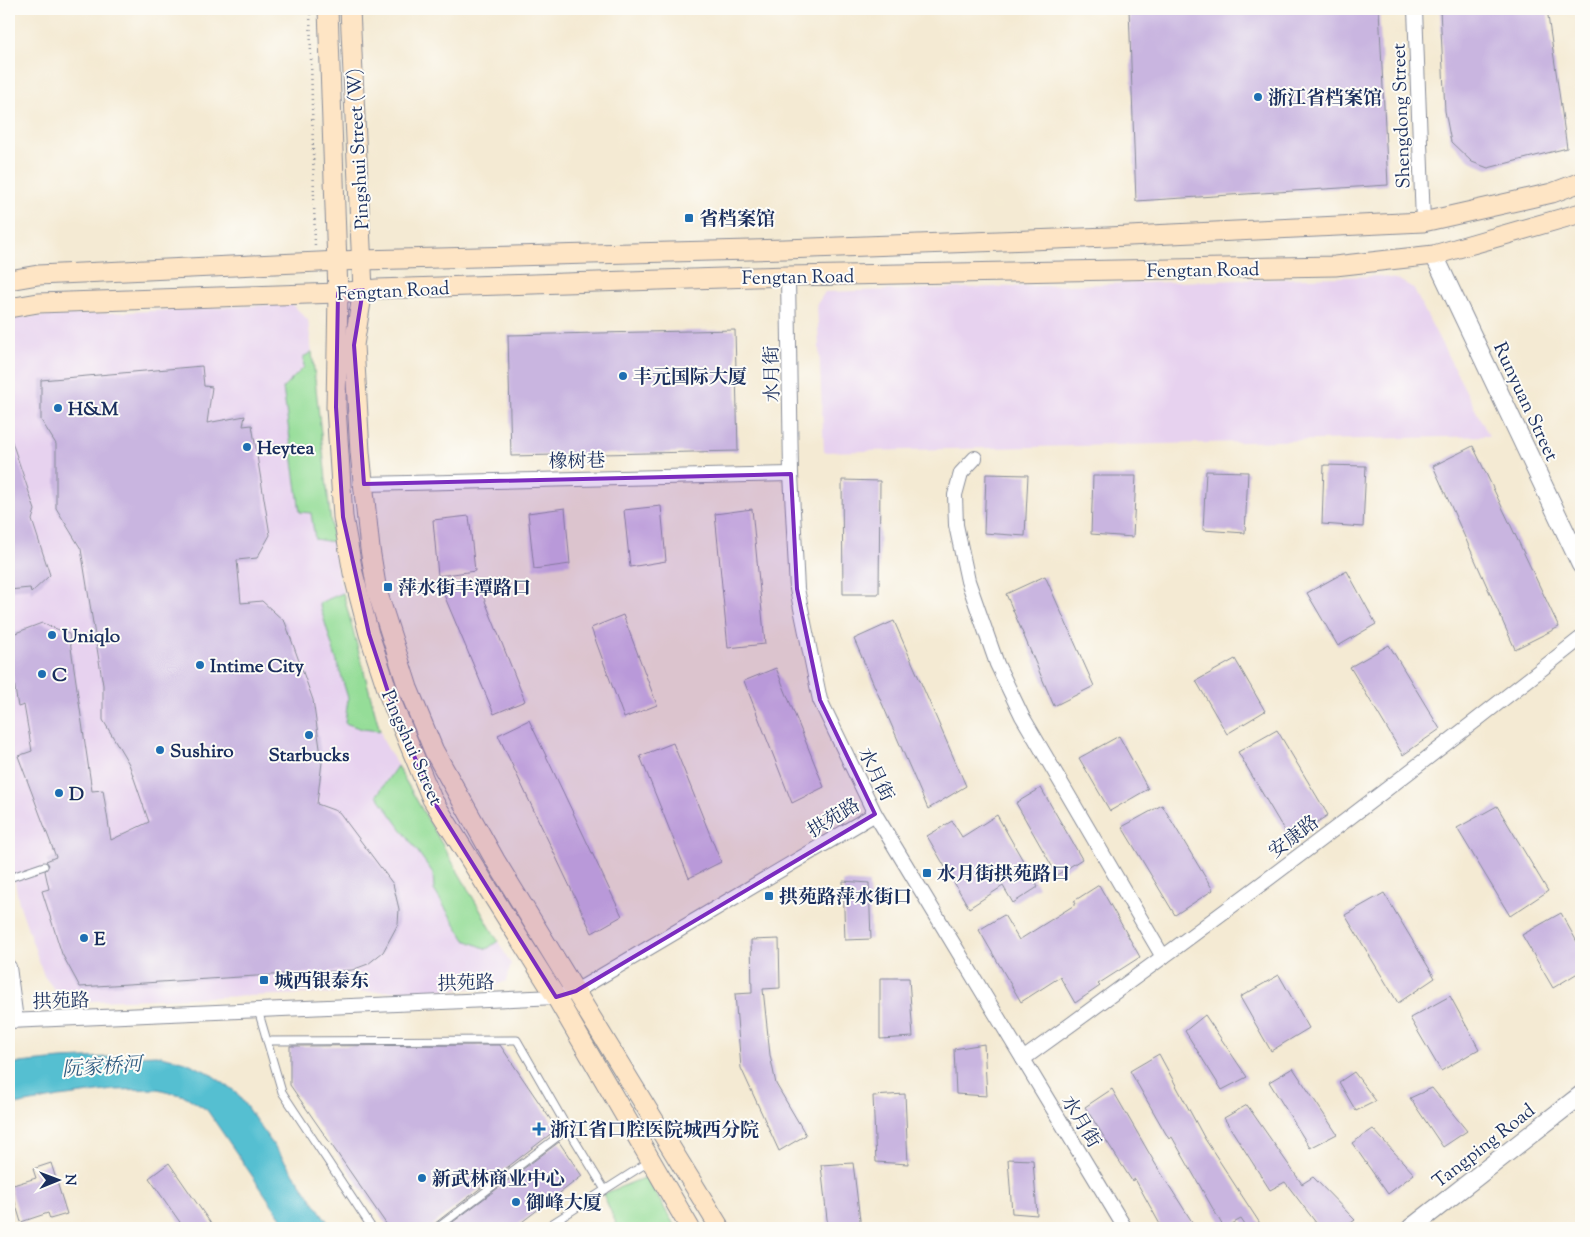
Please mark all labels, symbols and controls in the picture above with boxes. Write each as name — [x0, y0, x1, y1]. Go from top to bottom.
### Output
street label: Shengdong Street — [1386, 42, 1419, 189]
street label: Pingshui Street (W) — [342, 67, 377, 230]
place label: 浙江省档案馆 — [1268, 86, 1382, 113]
marker: 浙江省档案馆 — [1252, 91, 1264, 103]
place label: 省档案馆 — [699, 207, 775, 234]
marker: 省档案馆 — [683, 212, 695, 224]
street label: Fengtan Road — [1146, 257, 1260, 286]
street label: Fengtan Road — [741, 264, 855, 293]
street label: Fengtan Road — [336, 276, 450, 309]
street label: Runyuan Street — [1485, 338, 1564, 466]
street label: 水月街 — [760, 345, 787, 403]
place label: 丰元国际大厦 — [633, 365, 747, 392]
marker: 丰元国际大厦 — [617, 370, 629, 382]
place label: H&M — [68, 397, 119, 424]
marker: H&M — [52, 402, 64, 414]
place label: Heytea — [257, 436, 314, 463]
marker: Heytea — [241, 441, 253, 453]
street label: 橡树巷 — [548, 449, 606, 476]
place label: 萍水街丰潭路口 — [398, 576, 531, 603]
marker: 萍水街丰潭路口 — [382, 581, 394, 593]
place label: Uniqlo — [62, 624, 121, 651]
marker: Uniqlo — [46, 629, 58, 641]
place label: Intime City — [210, 654, 304, 681]
marker: Intime City — [194, 659, 206, 671]
place label: C — [52, 663, 67, 690]
marker: C — [36, 668, 48, 680]
street label: Pingshui Street — [373, 686, 448, 811]
marker: Starbucks — [303, 729, 315, 741]
place label: Sushiro — [170, 739, 234, 766]
place label: Starbucks — [269, 743, 350, 770]
marker: Sushiro — [154, 744, 166, 756]
street label: 水月街 — [850, 744, 899, 807]
place label: D — [69, 782, 84, 809]
marker: D — [53, 787, 65, 799]
street label: 拱苑路 — [803, 793, 866, 845]
street label: 安康路 — [1264, 810, 1325, 866]
place label: 水月街拱苑路口 — [937, 862, 1070, 889]
marker: 水月街拱苑路口 — [921, 867, 933, 879]
place label: 拱苑路萍水街口 — [779, 885, 912, 912]
marker: 拱苑路萍水街口 — [763, 890, 775, 902]
place label: E — [94, 927, 106, 954]
marker: E — [78, 932, 90, 944]
place label: 城西银泰东 — [274, 969, 369, 996]
street label: 拱苑路 — [437, 970, 495, 999]
marker: 城西银泰东 — [258, 974, 270, 986]
street label: 拱苑路 — [32, 988, 90, 1017]
water label: 阮家桥河 — [61, 1051, 146, 1086]
street label: 水月街 — [1054, 1091, 1106, 1154]
street label: Tangping Road — [1427, 1098, 1542, 1196]
place label: 浙江省口腔医院城西分院 — [550, 1118, 759, 1145]
marker: 浙江省口腔医院城西分院 — [532, 1122, 546, 1136]
north arrow — [32, 1154, 82, 1204]
place label: 新武林商业中心 — [432, 1167, 565, 1194]
marker: 新武林商业中心 — [416, 1172, 428, 1184]
text: N — [59, 1174, 79, 1186]
place label: 御峰大厦 — [526, 1191, 602, 1218]
marker: 御峰大厦 — [510, 1196, 522, 1208]

